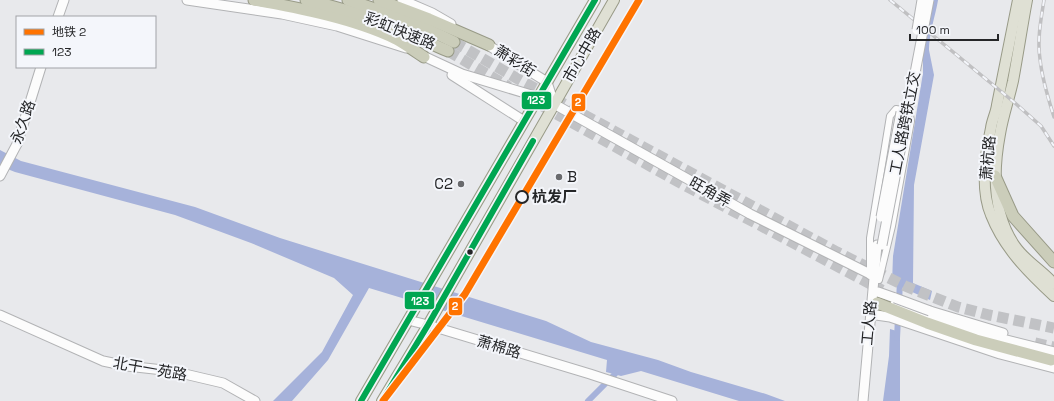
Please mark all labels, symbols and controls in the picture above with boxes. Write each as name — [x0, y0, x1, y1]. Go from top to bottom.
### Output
street label: 彩虹快速路 — [362, 8, 439, 53]
legend — [16, 16, 156, 68]
scale bar — [910, 16, 998, 42]
text: 100 m — [916, 22, 950, 38]
text: 地铁 2 — [52, 24, 86, 40]
street label: 市心中路 — [558, 24, 605, 85]
street label: 萧彩街 — [491, 41, 539, 81]
text: 123 — [52, 44, 71, 60]
street label: 工人路跨铁立交 — [885, 70, 924, 176]
line badge: 123 — [521, 91, 552, 110]
text: 123 — [527, 93, 545, 107]
line badge: 2 — [571, 93, 586, 112]
text: 2 — [575, 95, 582, 109]
street label: 永久路 — [6, 97, 39, 146]
street label: 萧杭路 — [976, 135, 999, 181]
place label: B — [567, 167, 577, 186]
marker: B — [554, 172, 564, 182]
street label: 旺角弄 — [686, 172, 735, 211]
place label: C2 — [434, 174, 453, 193]
marker: C2 — [456, 179, 466, 189]
place label: 杭发厂 — [532, 187, 577, 206]
marker: 杭发厂 — [515, 190, 529, 204]
unlabelled marker — [465, 247, 475, 257]
line badge: 123 — [404, 291, 435, 310]
text: 123 — [411, 294, 429, 308]
line badge: 2 — [448, 297, 463, 316]
text: 2 — [452, 299, 459, 313]
street label: 工人路 — [857, 300, 880, 346]
street label: 萧棉路 — [475, 331, 523, 362]
street label: 北干一苑路 — [111, 353, 189, 384]

